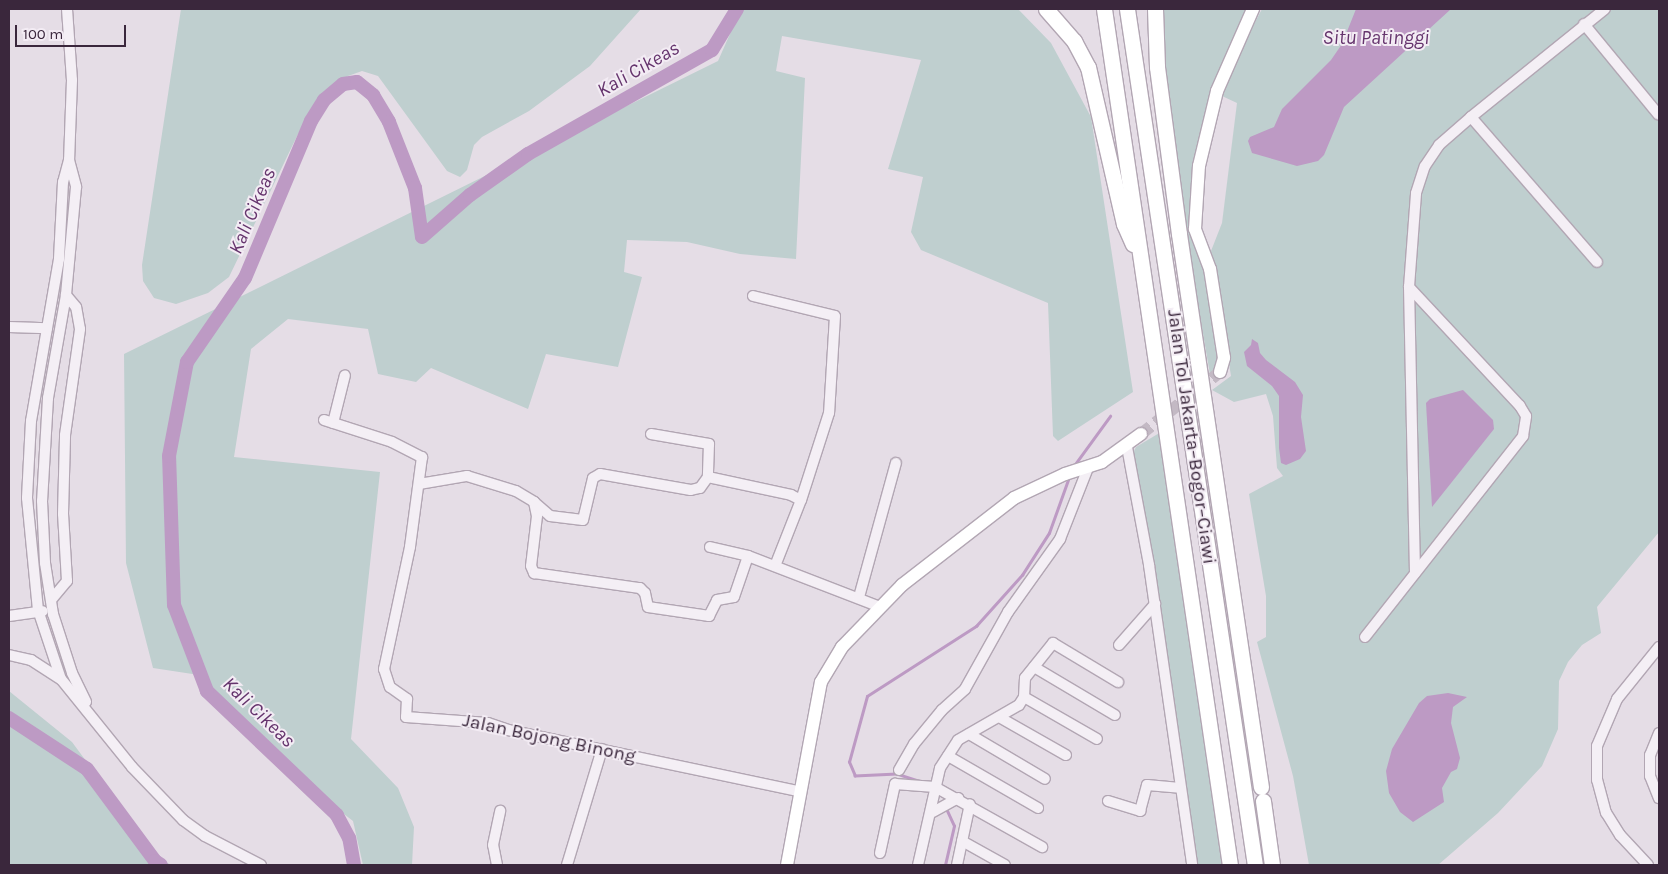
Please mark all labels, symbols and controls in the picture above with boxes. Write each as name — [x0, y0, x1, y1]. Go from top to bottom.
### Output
scale bar — [18, 15, 129, 47]
text: 100 m — [23, 25, 63, 43]
water label: Situ Patinggi — [1323, 25, 1429, 49]
water label: Kali Cikeas — [593, 36, 683, 102]
water label: Kali Cikeas — [223, 164, 281, 258]
street label: Jalan Tol Jakarta–Bogor–Ciawi — [1162, 308, 1220, 566]
water label: Kali Cikeas — [218, 672, 300, 752]
street label: Jalan Bojong Binong — [460, 709, 638, 769]

